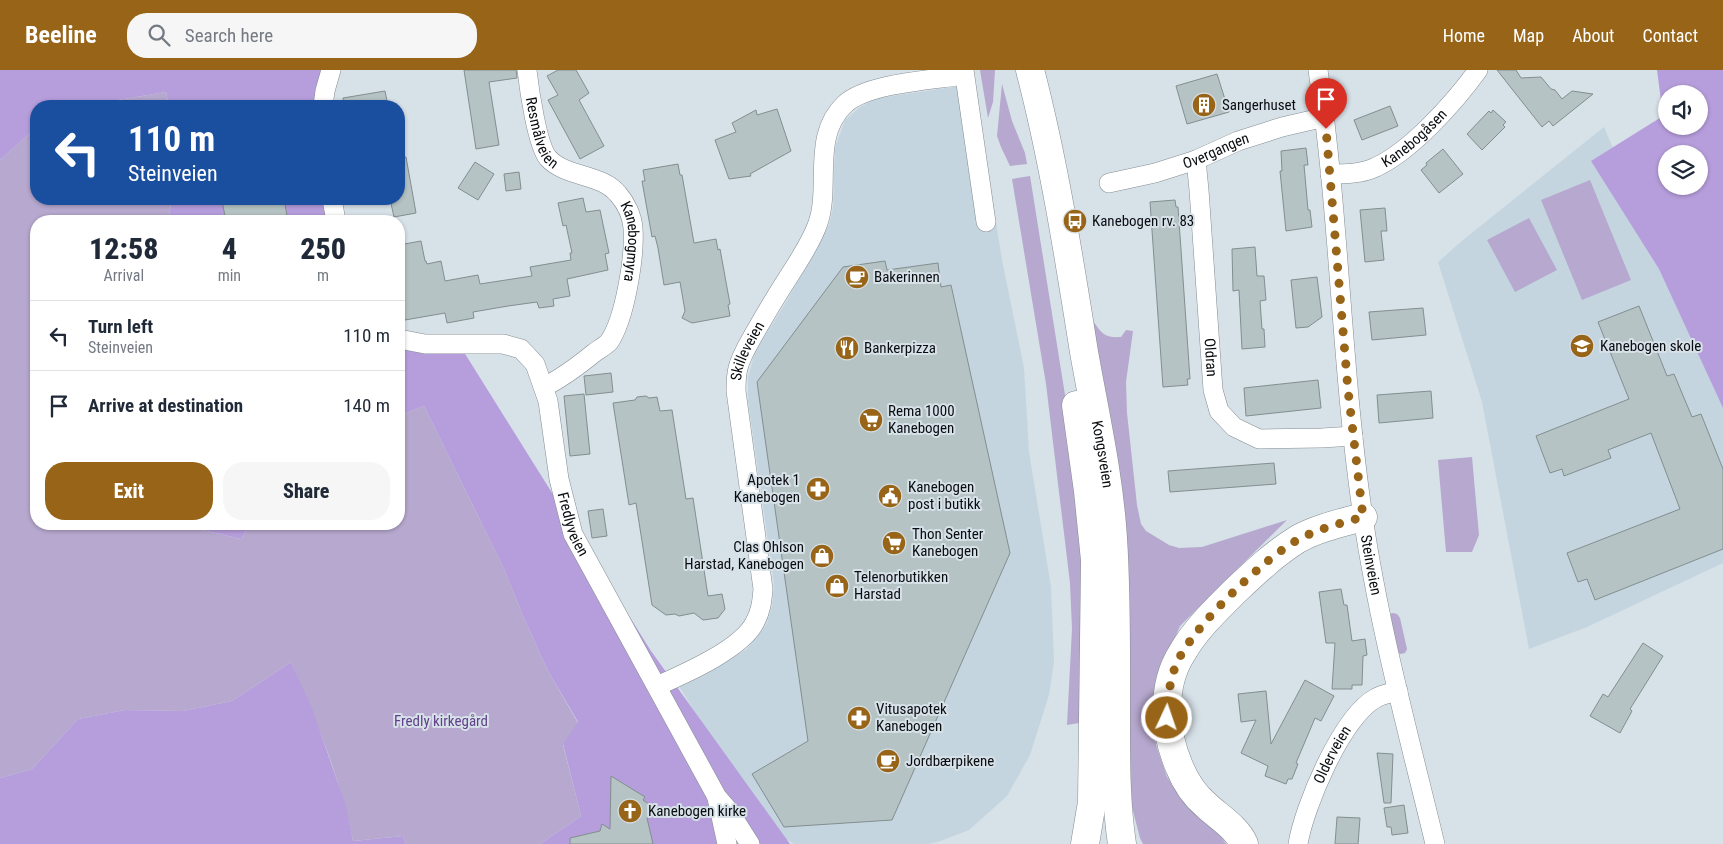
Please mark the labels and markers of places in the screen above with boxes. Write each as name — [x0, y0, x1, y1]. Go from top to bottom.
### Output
pin — [1305, 78, 1347, 129]
building icon: Sangerhuset — [1191, 92, 1217, 118]
place label: Sangerhuset — [1222, 96, 1296, 114]
bus stop icon: Kanebogen rv. 83 — [1062, 208, 1088, 234]
place label: Kanebogen rv. 83 — [1092, 212, 1194, 230]
cafe icon: Bakerinnen — [844, 264, 870, 290]
place label: Bakerinnen — [874, 268, 940, 286]
school or university icon: Kanebogen skole — [1569, 333, 1595, 359]
restaurant icon: Bankerpizza — [834, 335, 860, 361]
place label: Kanebogen skole — [1600, 337, 1701, 355]
place label: Bankerpizza — [864, 339, 936, 357]
place label: Rema 1000 Kanebogen — [888, 402, 955, 437]
supermarket icon: Rema 1000 Kanebogen — [858, 407, 884, 433]
place label: Apotek 1 Kanebogen — [734, 471, 800, 506]
pharmacy icon: Apotek 1 Kanebogen — [805, 476, 831, 502]
place label: Kanebogen post i butikk — [908, 478, 981, 513]
public building icon: Kanebogen post i butikk — [877, 483, 903, 509]
place label: Thon Senter Kanebogen — [912, 525, 984, 560]
supermarket icon: Thon Senter Kanebogen — [881, 530, 907, 556]
place label: Clas Ohlson Harstad, Kanebogen — [684, 538, 804, 573]
shop icon: Clas Ohlson Harstad, Kanebogen — [809, 543, 835, 569]
place label: Telenorbutikken Harstad — [854, 568, 948, 603]
shop icon: Telenorbutikken Harstad — [824, 573, 850, 599]
place label: Vitusapotek Kanebogen — [876, 700, 947, 735]
pharmacy icon: Vitusapotek Kanebogen — [846, 705, 872, 731]
cafe icon: Jordbærpikene — [875, 748, 901, 774]
place label: Jordbærpikene — [906, 752, 994, 770]
church icon: Kanebogen kirke — [617, 798, 643, 824]
place label: Kanebogen kirke — [648, 802, 746, 820]

